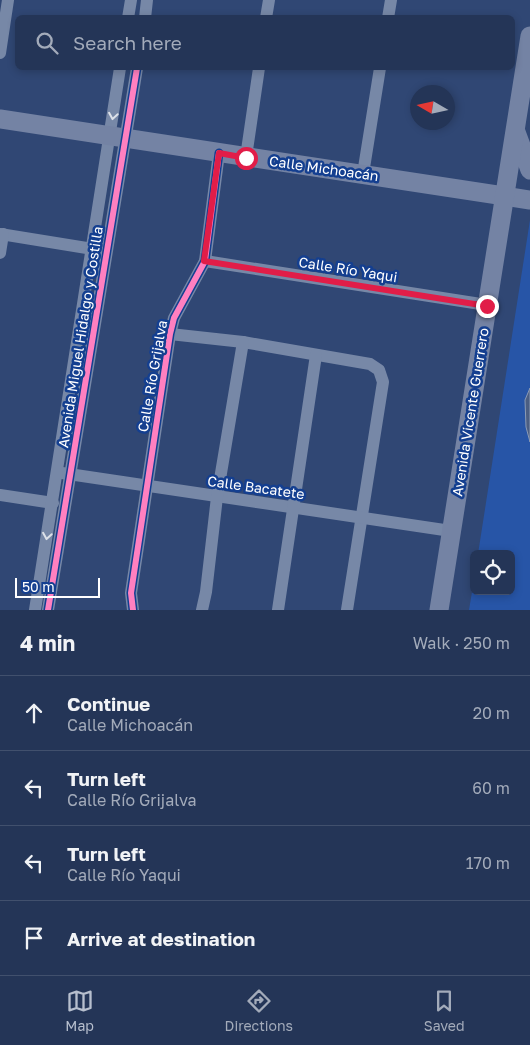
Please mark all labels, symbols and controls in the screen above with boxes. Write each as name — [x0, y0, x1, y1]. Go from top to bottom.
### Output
search box — [15, 15, 515, 70]
icon: search — [33, 29, 61, 57]
text: Search here — [73, 31, 182, 54]
north arrow — [410, 85, 455, 130]
one-way arrow — [108, 111, 118, 120]
route start — [235, 147, 258, 170]
street label: Calle Michoacán — [268, 152, 380, 184]
street label: Avenida Miguel Hidalgo y Costilla — [54, 225, 106, 449]
street label: Calle Río Yaqui — [297, 253, 399, 285]
route end — [476, 295, 499, 318]
street label: Calle Río Grijalva — [134, 319, 170, 433]
street label: Avenida Vicente Guerrero — [448, 327, 492, 497]
street label: Calle Bacatete — [206, 472, 306, 502]
one-way arrow — [43, 531, 53, 540]
map controls — [470, 550, 515, 595]
button: locate — [470, 550, 515, 595]
scale bar — [15, 575, 100, 598]
text: 50 m — [22, 578, 55, 595]
text: 4 min — [20, 630, 75, 656]
text: Walk · 250 m — [413, 633, 510, 653]
text: Continue — [67, 692, 150, 715]
icon: ahead — [20, 699, 48, 727]
text: 20 m — [473, 703, 510, 723]
text: Calle Michoacán — [67, 715, 193, 735]
text: Turn left — [67, 767, 146, 790]
icon: left — [20, 774, 48, 802]
text: 60 m — [472, 778, 510, 798]
text: Calle Río Grijalva — [67, 790, 197, 810]
text: Turn left — [67, 842, 146, 865]
icon: left — [20, 849, 48, 877]
text: 170 m — [466, 853, 510, 873]
text: Calle Río Yaqui — [67, 865, 181, 885]
icon: arrive — [20, 924, 48, 952]
text: Arrive at destination — [67, 927, 255, 950]
tab: Map — [65, 987, 94, 1034]
tab: Directions — [225, 987, 293, 1034]
tab: Saved — [424, 987, 465, 1034]

